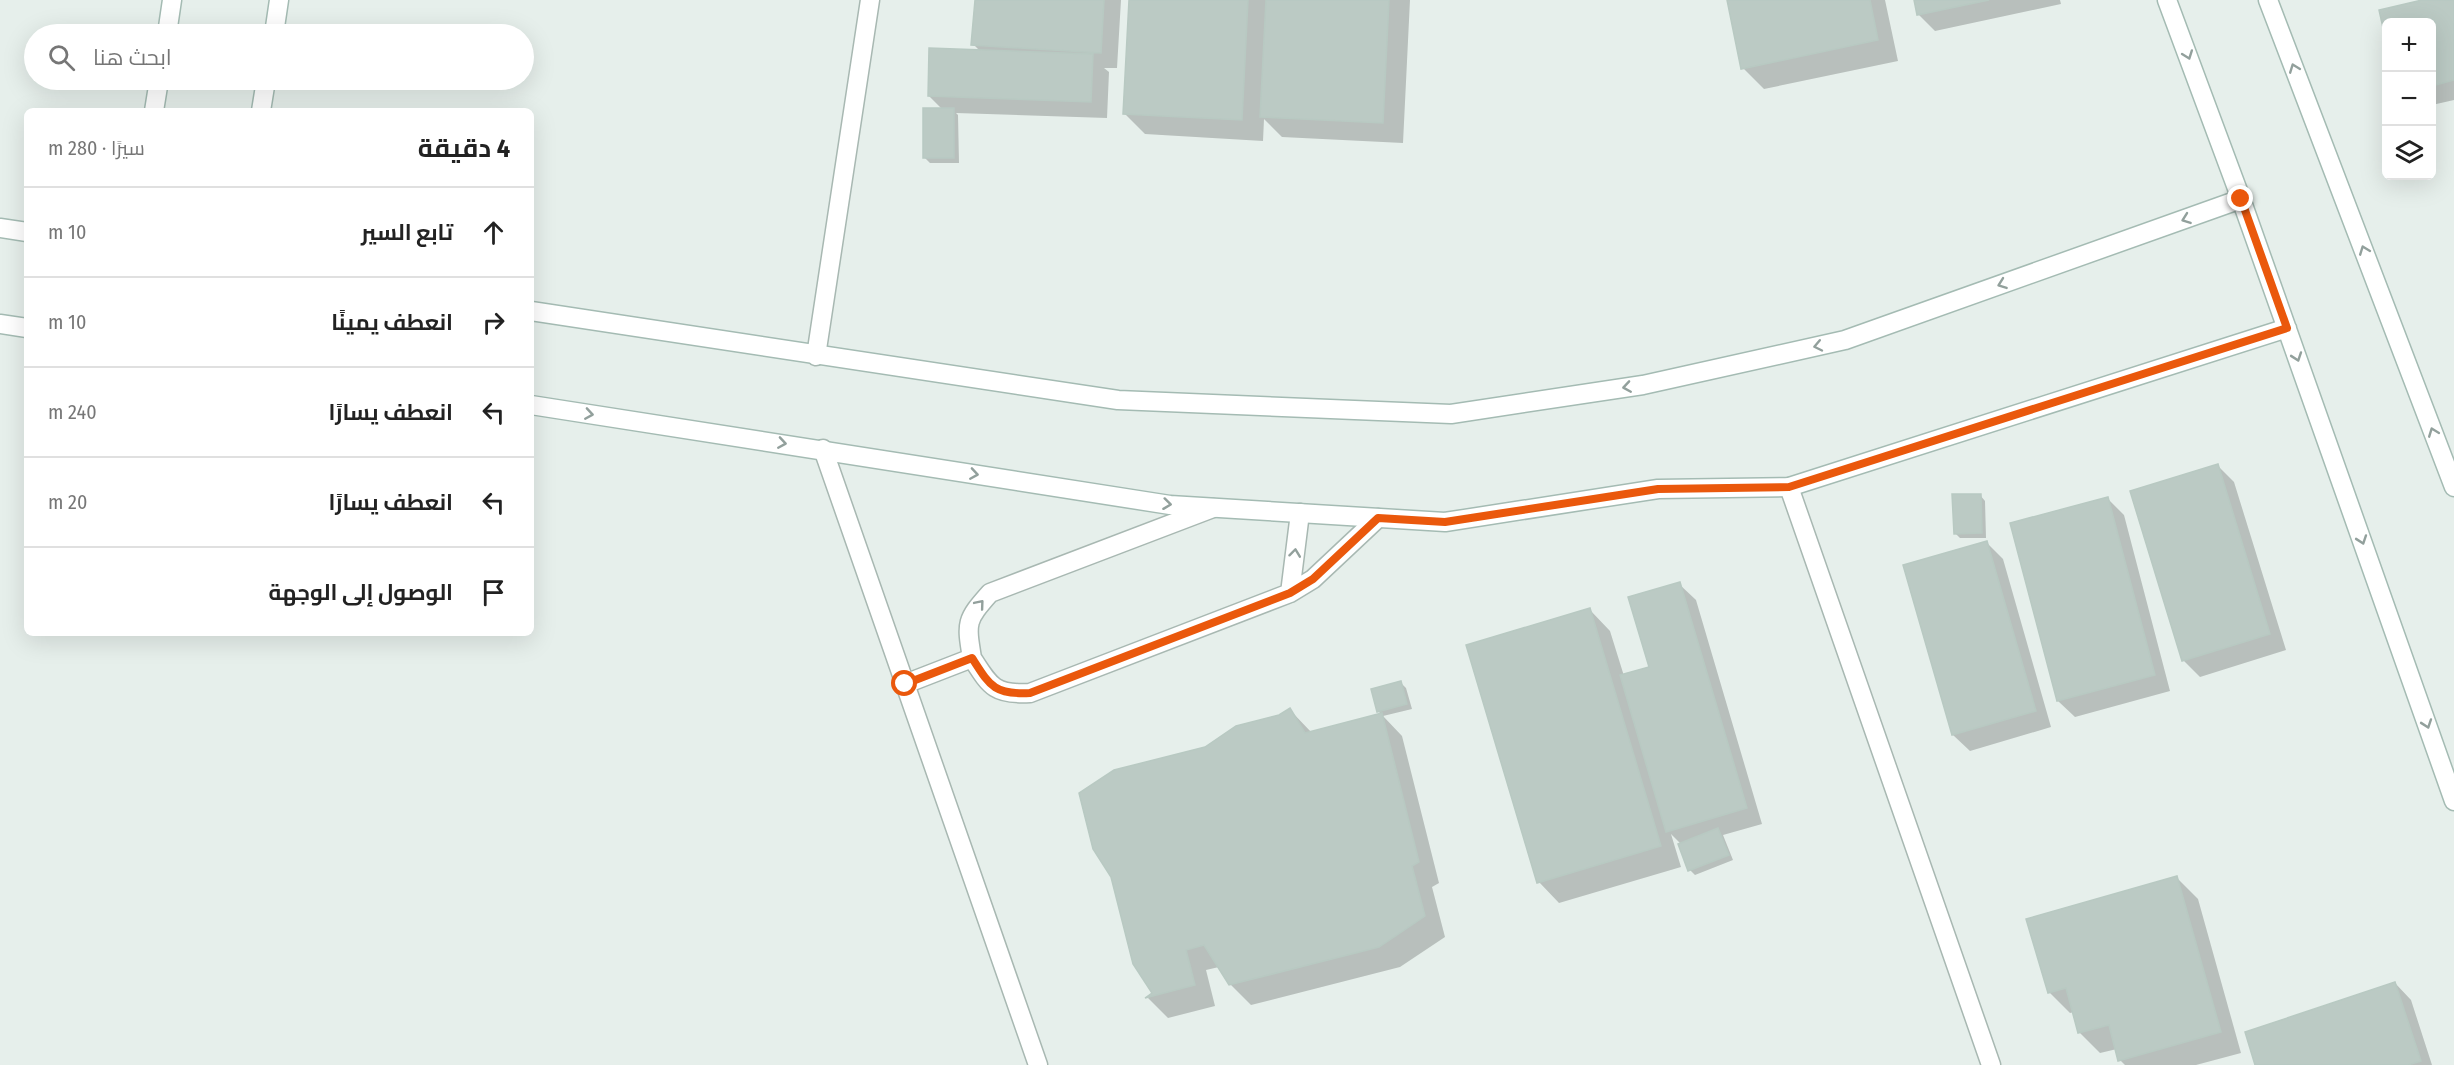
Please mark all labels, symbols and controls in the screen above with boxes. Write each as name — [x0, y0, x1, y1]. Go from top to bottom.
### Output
map controls — [2382, 18, 2436, 180]
button: + — [2382, 18, 2436, 72]
search box — [24, 24, 534, 90]
icon: search — [45, 41, 78, 74]
text: ابحث هنا — [93, 44, 172, 71]
one-way arrow — [2180, 49, 2193, 60]
one-way arrow — [2289, 63, 2301, 74]
button: − — [2382, 72, 2436, 126]
button: layers — [2382, 126, 2436, 180]
text: 4 دقيقة — [418, 133, 510, 164]
text: سيرًا · 280 m — [48, 136, 145, 160]
route end — [2227, 185, 2253, 211]
one-way arrow — [2181, 211, 2192, 224]
icon: ahead — [477, 216, 510, 249]
text: تابع السير — [361, 219, 453, 246]
text: 10 m — [48, 220, 86, 244]
one-way arrow — [2358, 245, 2371, 256]
one-way arrow — [1997, 276, 2008, 289]
icon: right — [477, 306, 510, 339]
text: انعطف يمينًا — [331, 309, 453, 336]
text: 10 m — [48, 310, 86, 334]
one-way arrow — [1813, 339, 1823, 352]
one-way arrow — [2290, 351, 2303, 361]
one-way arrow — [1622, 380, 1632, 393]
icon: left — [477, 396, 510, 429]
text: انعطف يسارًا — [328, 399, 453, 426]
text: 240 m — [48, 400, 97, 424]
one-way arrow — [584, 407, 593, 419]
one-way arrow — [2428, 427, 2440, 438]
one-way arrow — [777, 437, 786, 449]
one-way arrow — [970, 467, 979, 479]
icon: left — [477, 486, 510, 519]
text: انعطف يسارًا — [328, 489, 453, 516]
text: 20 m — [48, 490, 87, 514]
one-way arrow — [1162, 498, 1171, 510]
one-way arrow — [2355, 535, 2368, 545]
one-way arrow — [1288, 548, 1301, 557]
icon: arrive — [477, 576, 510, 609]
text: الوصول إلى الوجهة — [269, 579, 453, 606]
one-way arrow — [973, 600, 984, 611]
route start — [891, 670, 917, 696]
one-way arrow — [2419, 718, 2432, 729]

